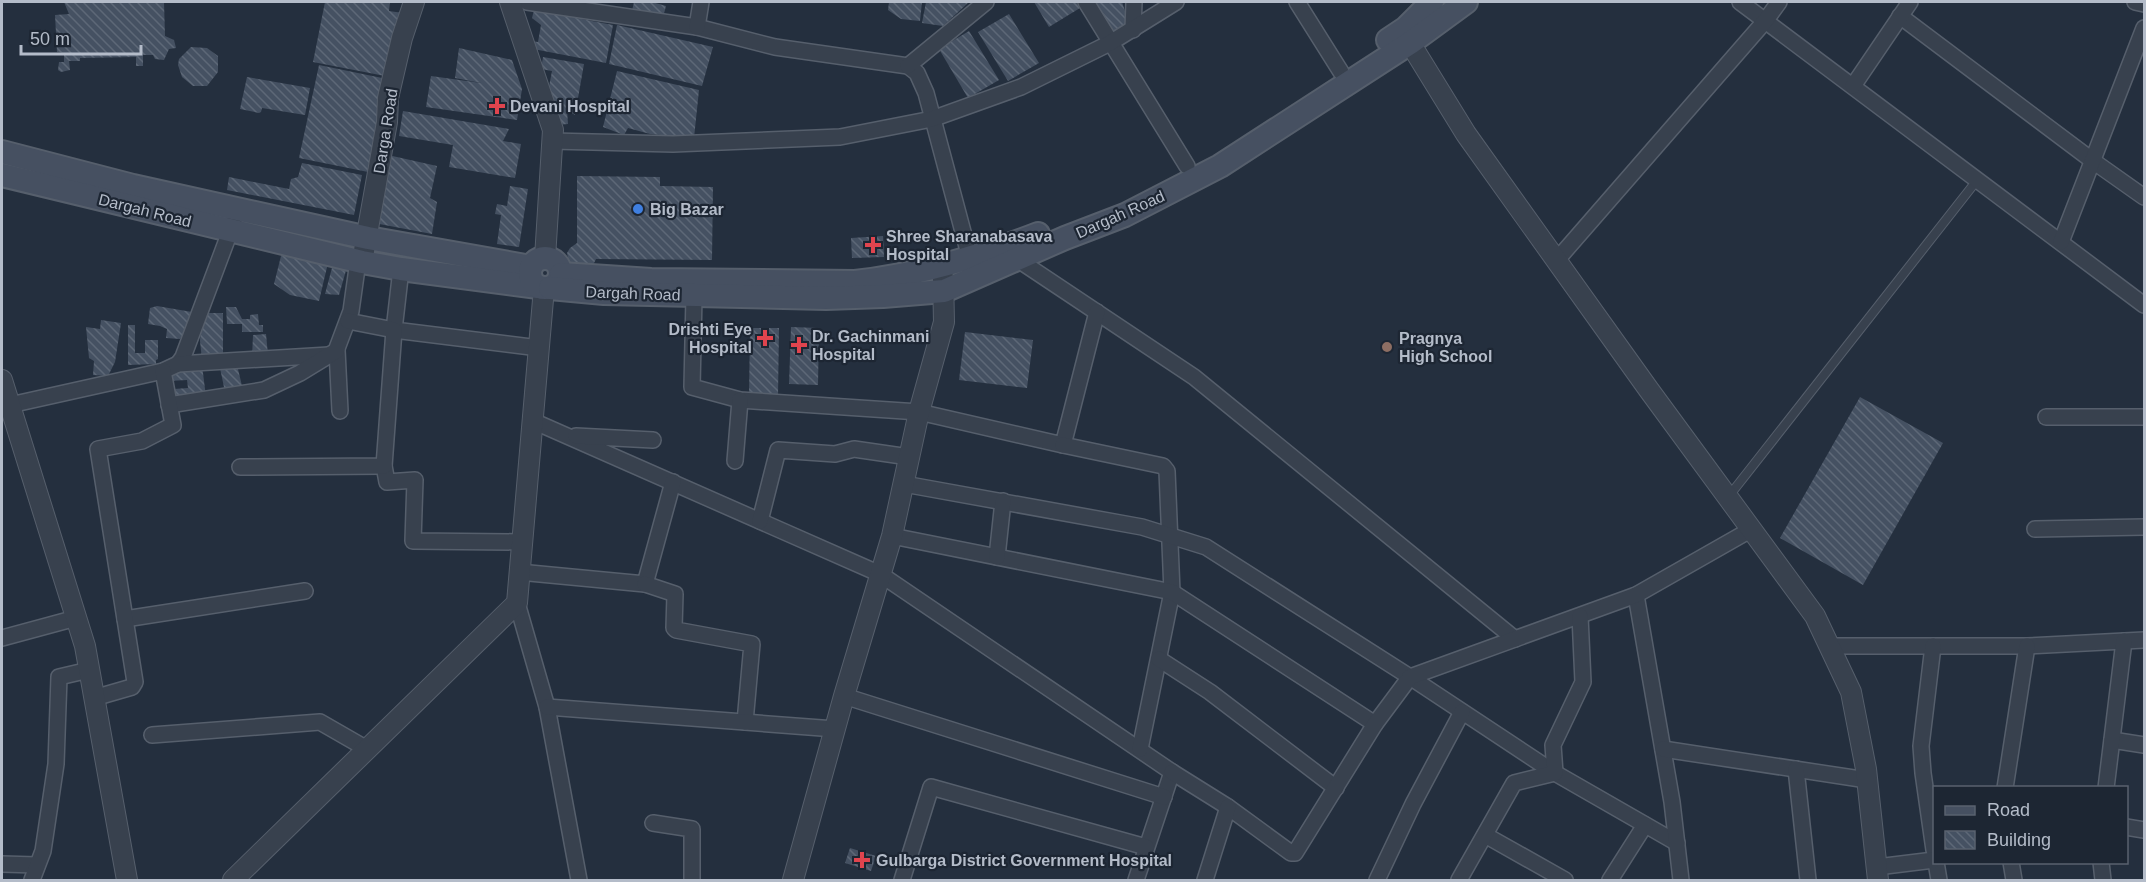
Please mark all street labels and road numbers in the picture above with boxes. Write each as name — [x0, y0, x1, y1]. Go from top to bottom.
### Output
street label: Darga Road — [370, 87, 401, 175]
street label: Dargah Road — [1073, 187, 1167, 242]
street label: Dargah Road — [97, 191, 193, 230]
street label: Dargah Road — [585, 283, 681, 304]

